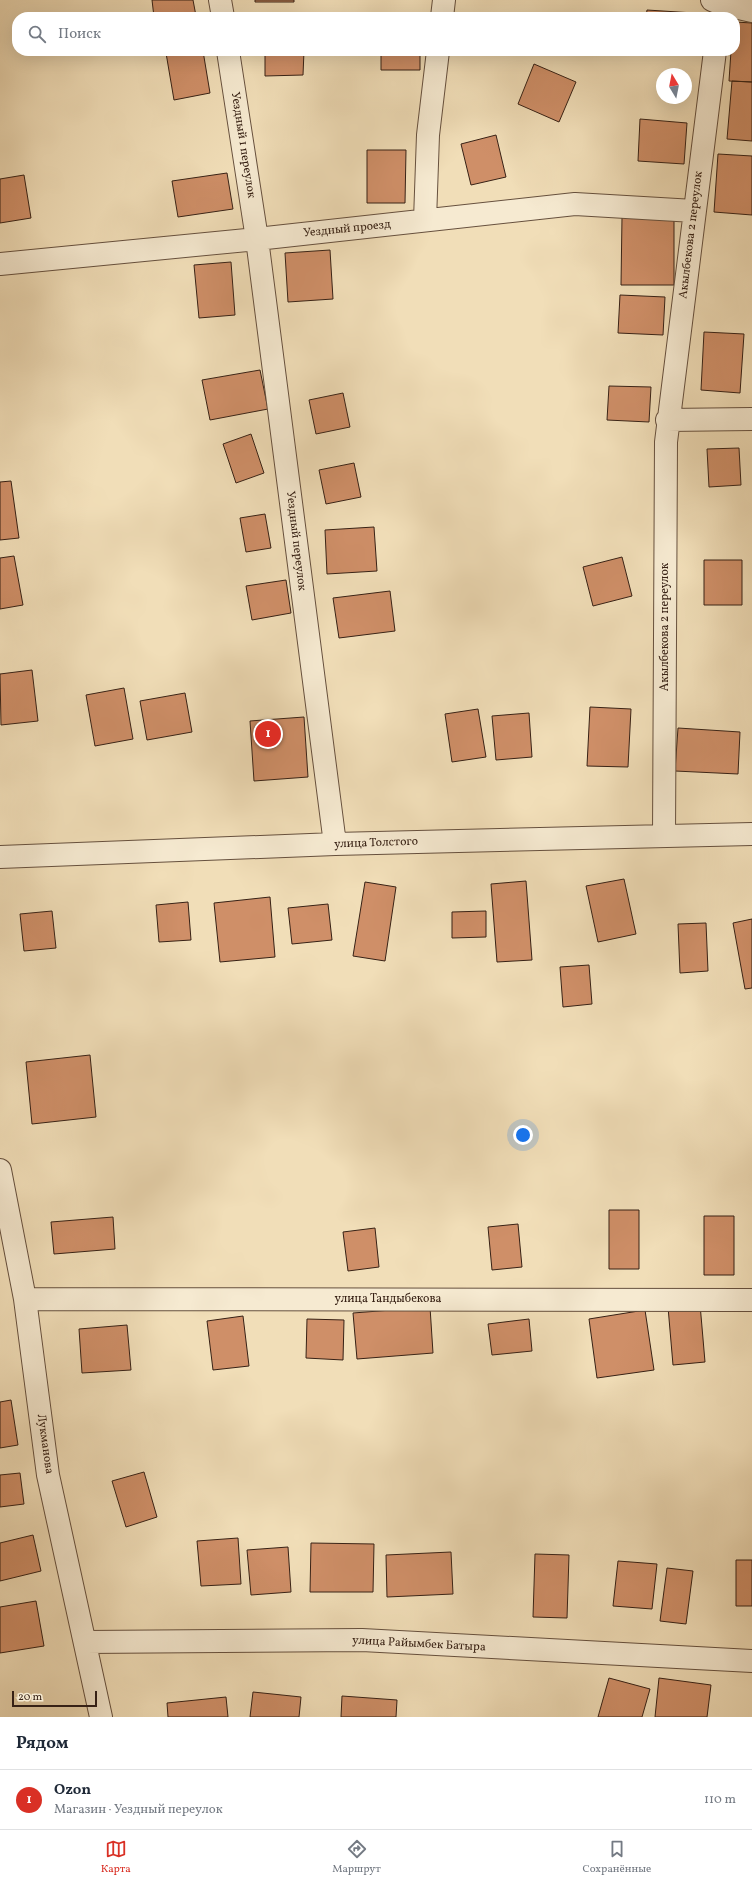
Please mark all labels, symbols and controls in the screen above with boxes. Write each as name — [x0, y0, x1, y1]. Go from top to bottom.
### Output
search box — [12, 12, 740, 56]
icon: search — [26, 23, 48, 45]
text: Поиск — [58, 24, 101, 45]
north arrow — [656, 68, 692, 104]
street label: Уездный 1 переулок — [227, 91, 259, 200]
street label: Акылбекова 2 переулок — [675, 170, 707, 300]
street label: Уездный проезд — [303, 216, 392, 242]
street label: Уездный переулок — [282, 490, 310, 592]
street label: Акылбекова 2 переулок — [657, 562, 673, 691]
pin: 1 — [255, 719, 281, 749]
street label: улица Толстого — [334, 834, 418, 852]
your location — [513, 1125, 533, 1145]
street label: улица Тандыбекова — [335, 1291, 442, 1307]
street label: Лукманова — [33, 1413, 57, 1475]
street label: улица Райымбек Батыра — [352, 1633, 486, 1655]
scale bar — [12, 1689, 97, 1708]
text: 20 m — [18, 1690, 42, 1705]
text: Рядом — [16, 1732, 69, 1755]
text: Ozon — [54, 1780, 91, 1801]
text: 1 — [26, 1791, 32, 1809]
text: 110 m — [704, 1791, 736, 1809]
text: Магазин · Уездный переулок — [54, 1801, 223, 1819]
tab: Карта — [101, 1838, 131, 1877]
tab: Маршрут — [332, 1838, 381, 1877]
tab: Сохранённые — [583, 1838, 651, 1877]

